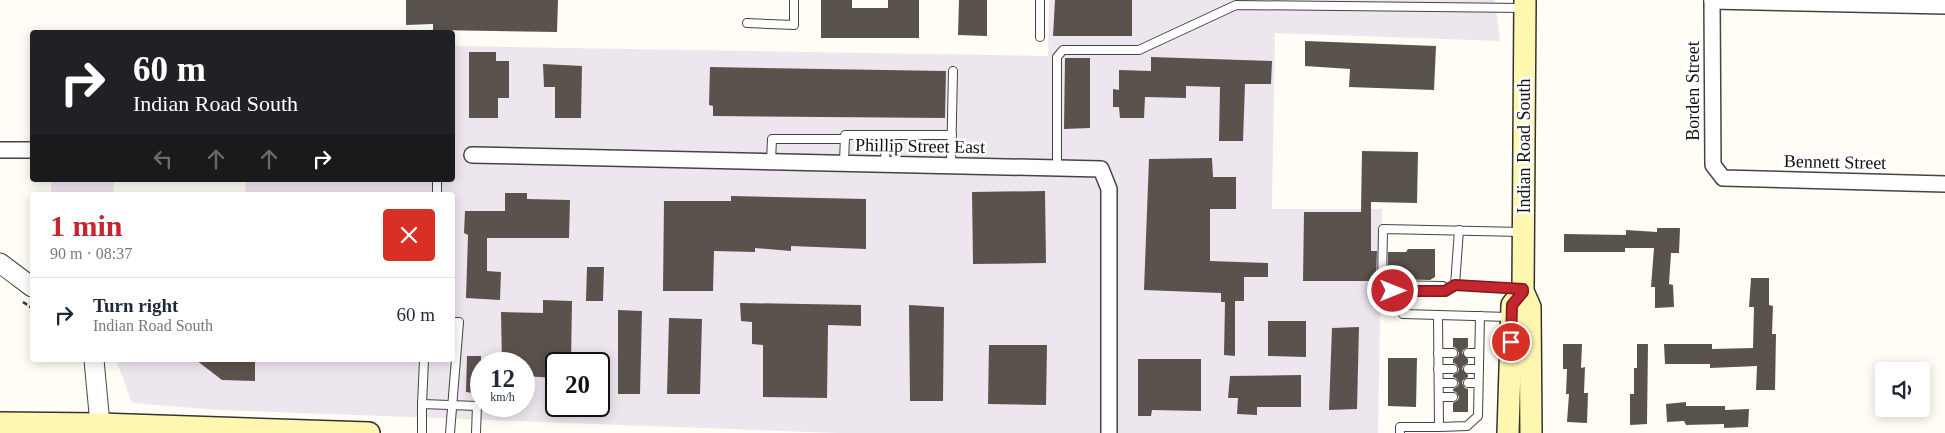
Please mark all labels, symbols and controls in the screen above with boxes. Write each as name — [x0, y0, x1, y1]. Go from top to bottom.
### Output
street label: Borden Street — [1683, 41, 1703, 141]
icon: right — [50, 50, 115, 115]
text: 60 m — [133, 50, 206, 89]
street label: Indian Road South — [1514, 79, 1534, 214]
text: Indian Road South — [133, 91, 298, 116]
street label: Phillip Street East — [855, 135, 985, 157]
icon: left — [149, 145, 177, 173]
icon: ahead — [202, 145, 230, 173]
icon: ahead — [255, 145, 283, 173]
icon: right — [308, 145, 336, 173]
street label: Bennett Street — [1784, 151, 1886, 173]
text: 1 min — [50, 209, 123, 242]
button: close — [383, 209, 435, 261]
text: 90 m · 08:37 — [50, 245, 132, 262]
position arrow — [1366, 264, 1418, 316]
text: Turn right — [93, 295, 178, 316]
icon: right — [50, 301, 78, 329]
text: 60 m — [396, 304, 435, 325]
text: Indian Road South — [93, 317, 213, 334]
pin — [1490, 321, 1532, 363]
icon: arrive — [1497, 328, 1525, 356]
speed limit sign: 20 — [545, 352, 610, 417]
map controls — [1875, 362, 1930, 417]
button: sound — [1875, 362, 1930, 417]
text: 12 — [490, 365, 515, 392]
text: km/h — [490, 390, 515, 404]

